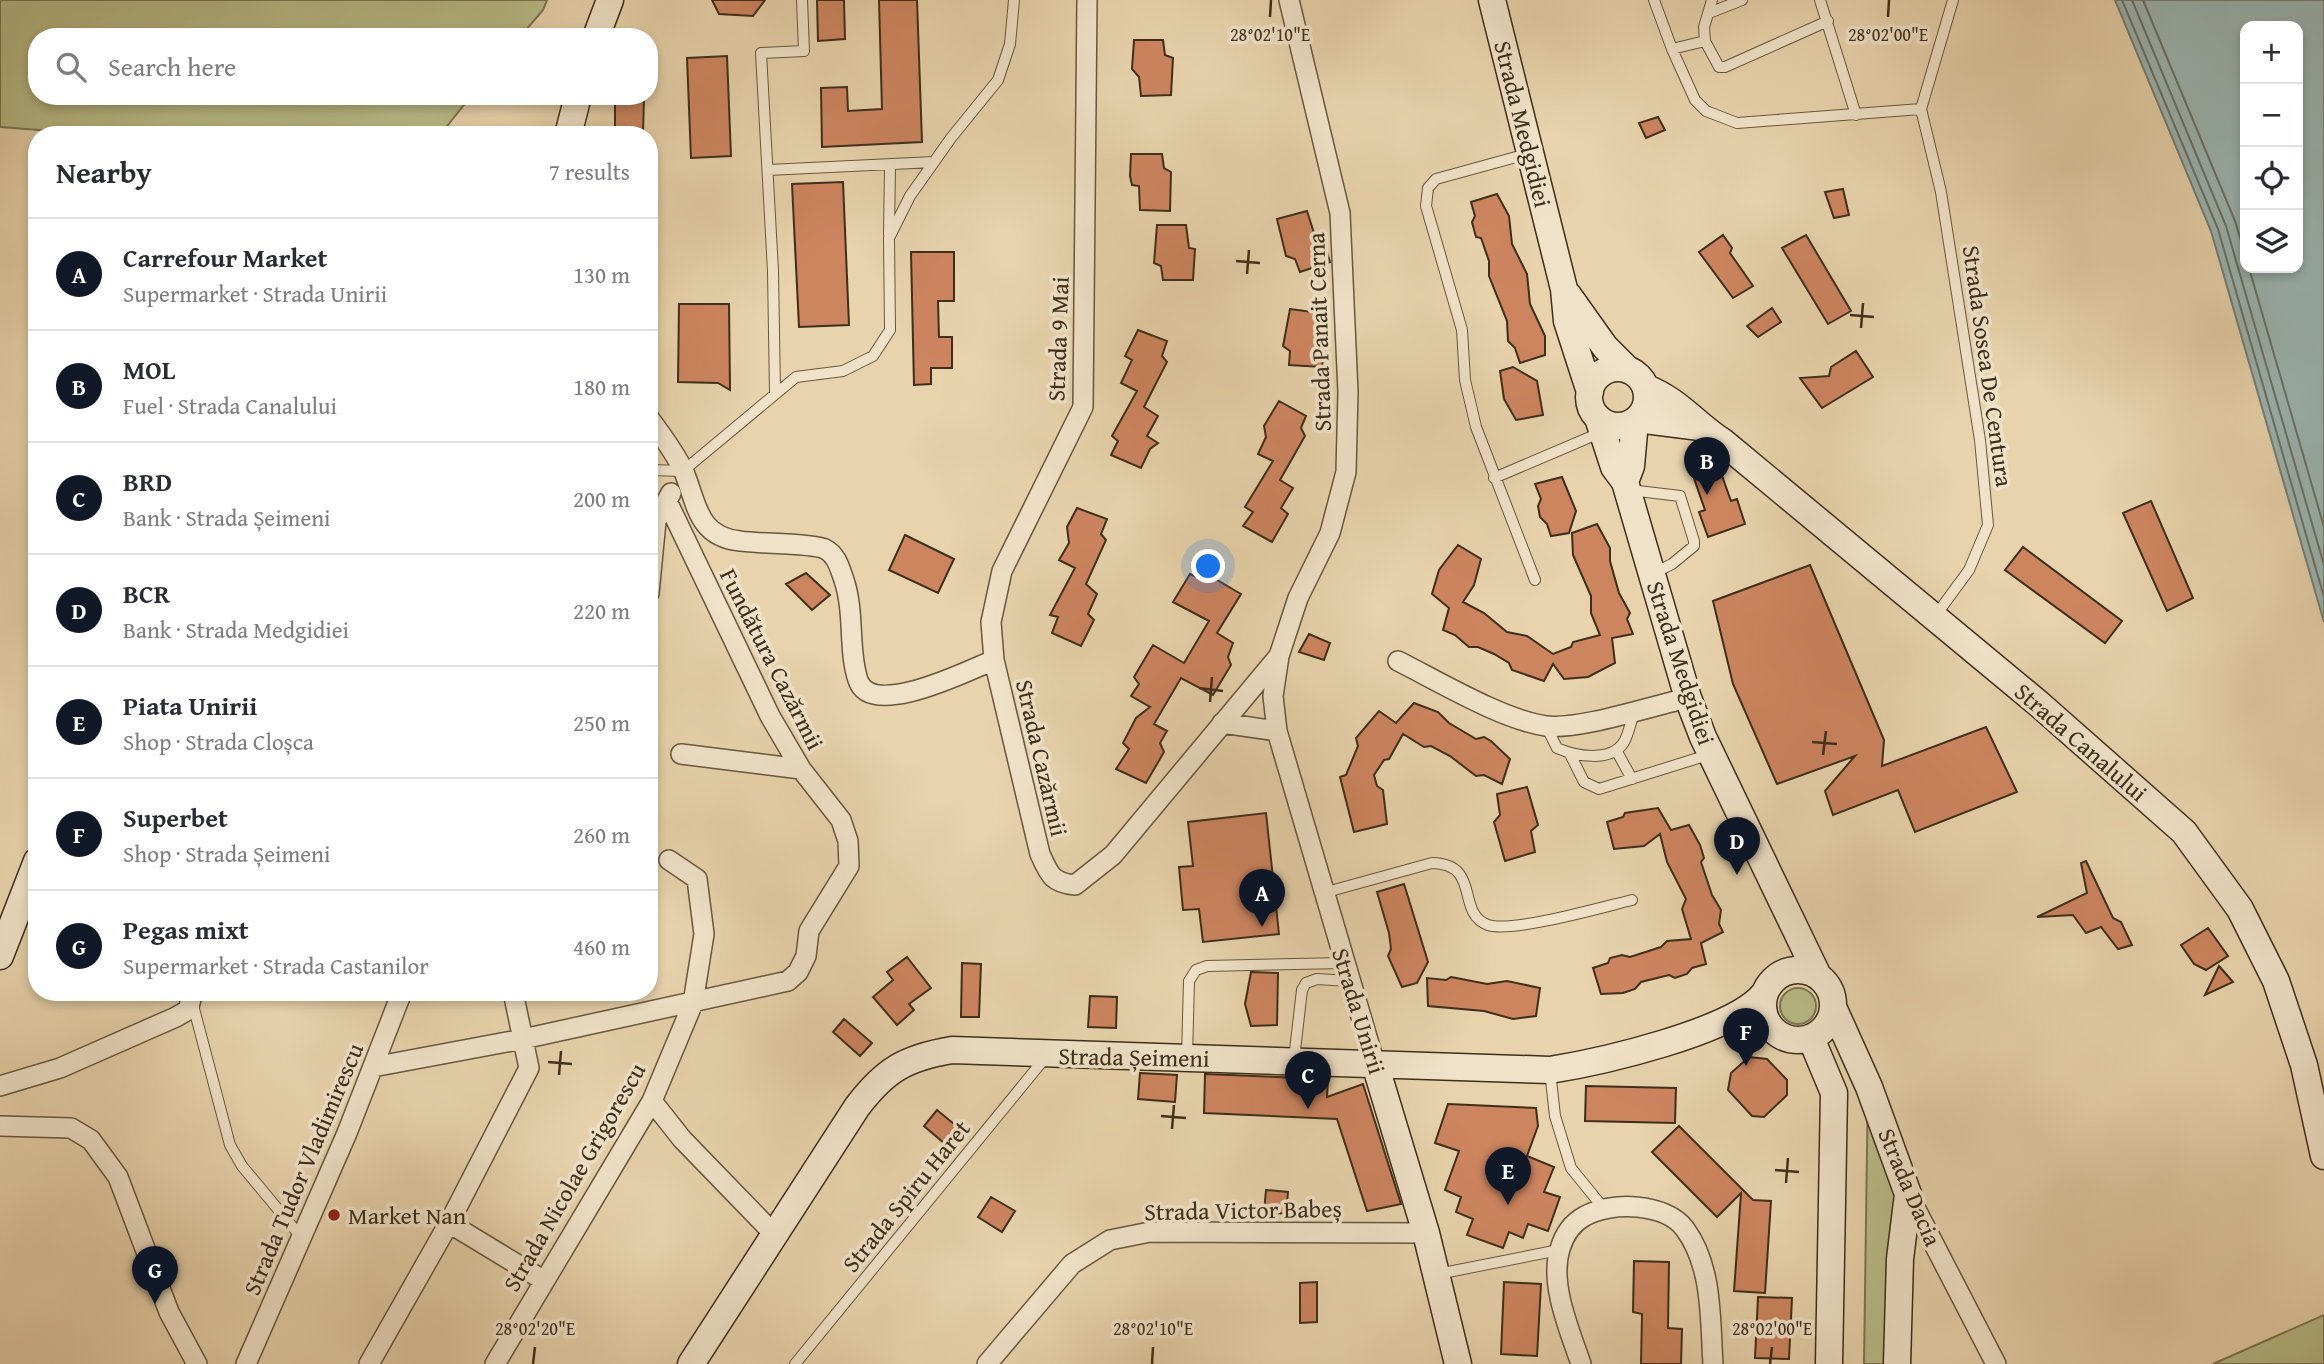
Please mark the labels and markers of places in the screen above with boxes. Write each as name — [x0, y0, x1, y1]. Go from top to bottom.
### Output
pin: B — [1684, 437, 1730, 495]
pin: D — [1714, 817, 1760, 875]
pin: A — [1239, 869, 1285, 927]
pin: F — [1723, 1008, 1769, 1066]
pin: C — [1285, 1051, 1331, 1109]
pin: E — [1485, 1147, 1531, 1205]
place label: Market Nan — [348, 1198, 467, 1233]
marker: Market Nan — [326, 1207, 342, 1223]
pin: G — [132, 1246, 178, 1304]

